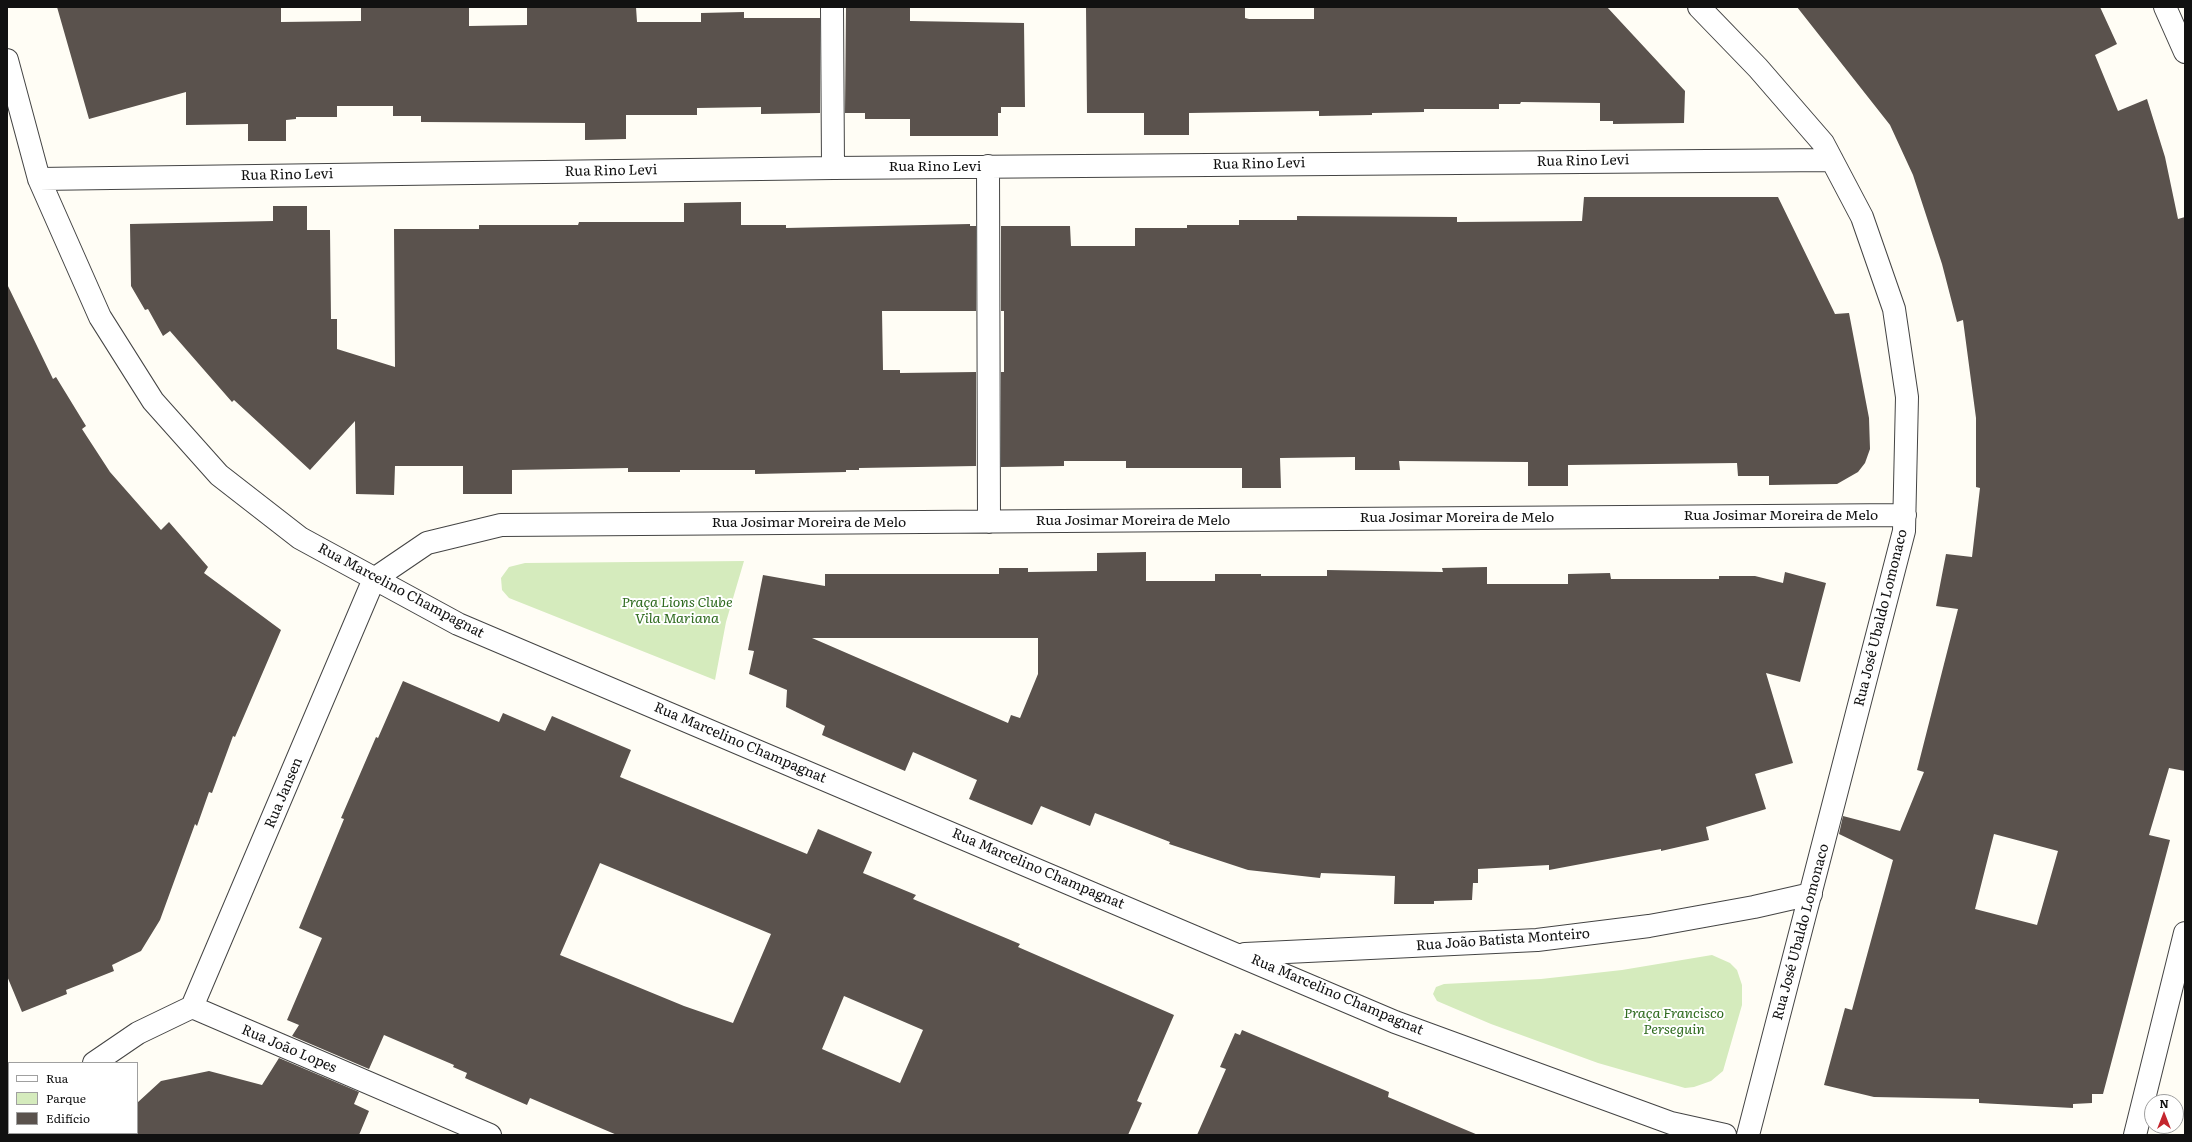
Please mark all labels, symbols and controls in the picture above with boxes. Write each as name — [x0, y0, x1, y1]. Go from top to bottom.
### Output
street label: Rua Rino Levi — [1537, 152, 1629, 170]
street label: Rua Rino Levi — [1213, 155, 1305, 173]
street label: Rua Rino Levi — [889, 159, 981, 175]
street label: Rua Rino Levi — [565, 162, 657, 180]
street label: Rua Rino Levi — [241, 166, 333, 184]
street label: Rua Josimar Moreira de Melo — [1684, 508, 1878, 524]
street label: Rua Josimar Moreira de Melo — [1360, 510, 1554, 526]
street label: Rua Josimar Moreira de Melo — [1036, 513, 1230, 529]
street label: Rua Josimar Moreira de Melo — [712, 515, 906, 531]
street label: Rua José Ubaldo Lomonaco — [1851, 528, 1911, 708]
street label: Rua Marcelino Champagnat — [315, 540, 487, 642]
park label: Praça Lions Clube Vila Mariana — [621, 595, 733, 628]
street label: Rua Marcelino Champagnat — [651, 699, 829, 787]
street label: Rua Jansen — [262, 755, 306, 831]
street label: Rua Marcelino Champagnat — [949, 825, 1127, 913]
street label: Rua José Ubaldo Lomonaco — [1769, 842, 1833, 1022]
street label: Rua João Batista Monteiro — [1415, 926, 1591, 954]
street label: Rua Marcelino Champagnat — [1248, 951, 1426, 1039]
park label: Praça Francisco Perseguin — [1624, 1006, 1724, 1038]
street label: Rua João Lopes — [239, 1021, 339, 1077]
legend — [8, 1062, 138, 1134]
text: Rua — [46, 1069, 68, 1087]
text: Parque — [46, 1089, 86, 1107]
north arrow — [2144, 1094, 2184, 1134]
text: N — [2159, 1095, 2169, 1111]
text: Edifício — [46, 1109, 90, 1127]

